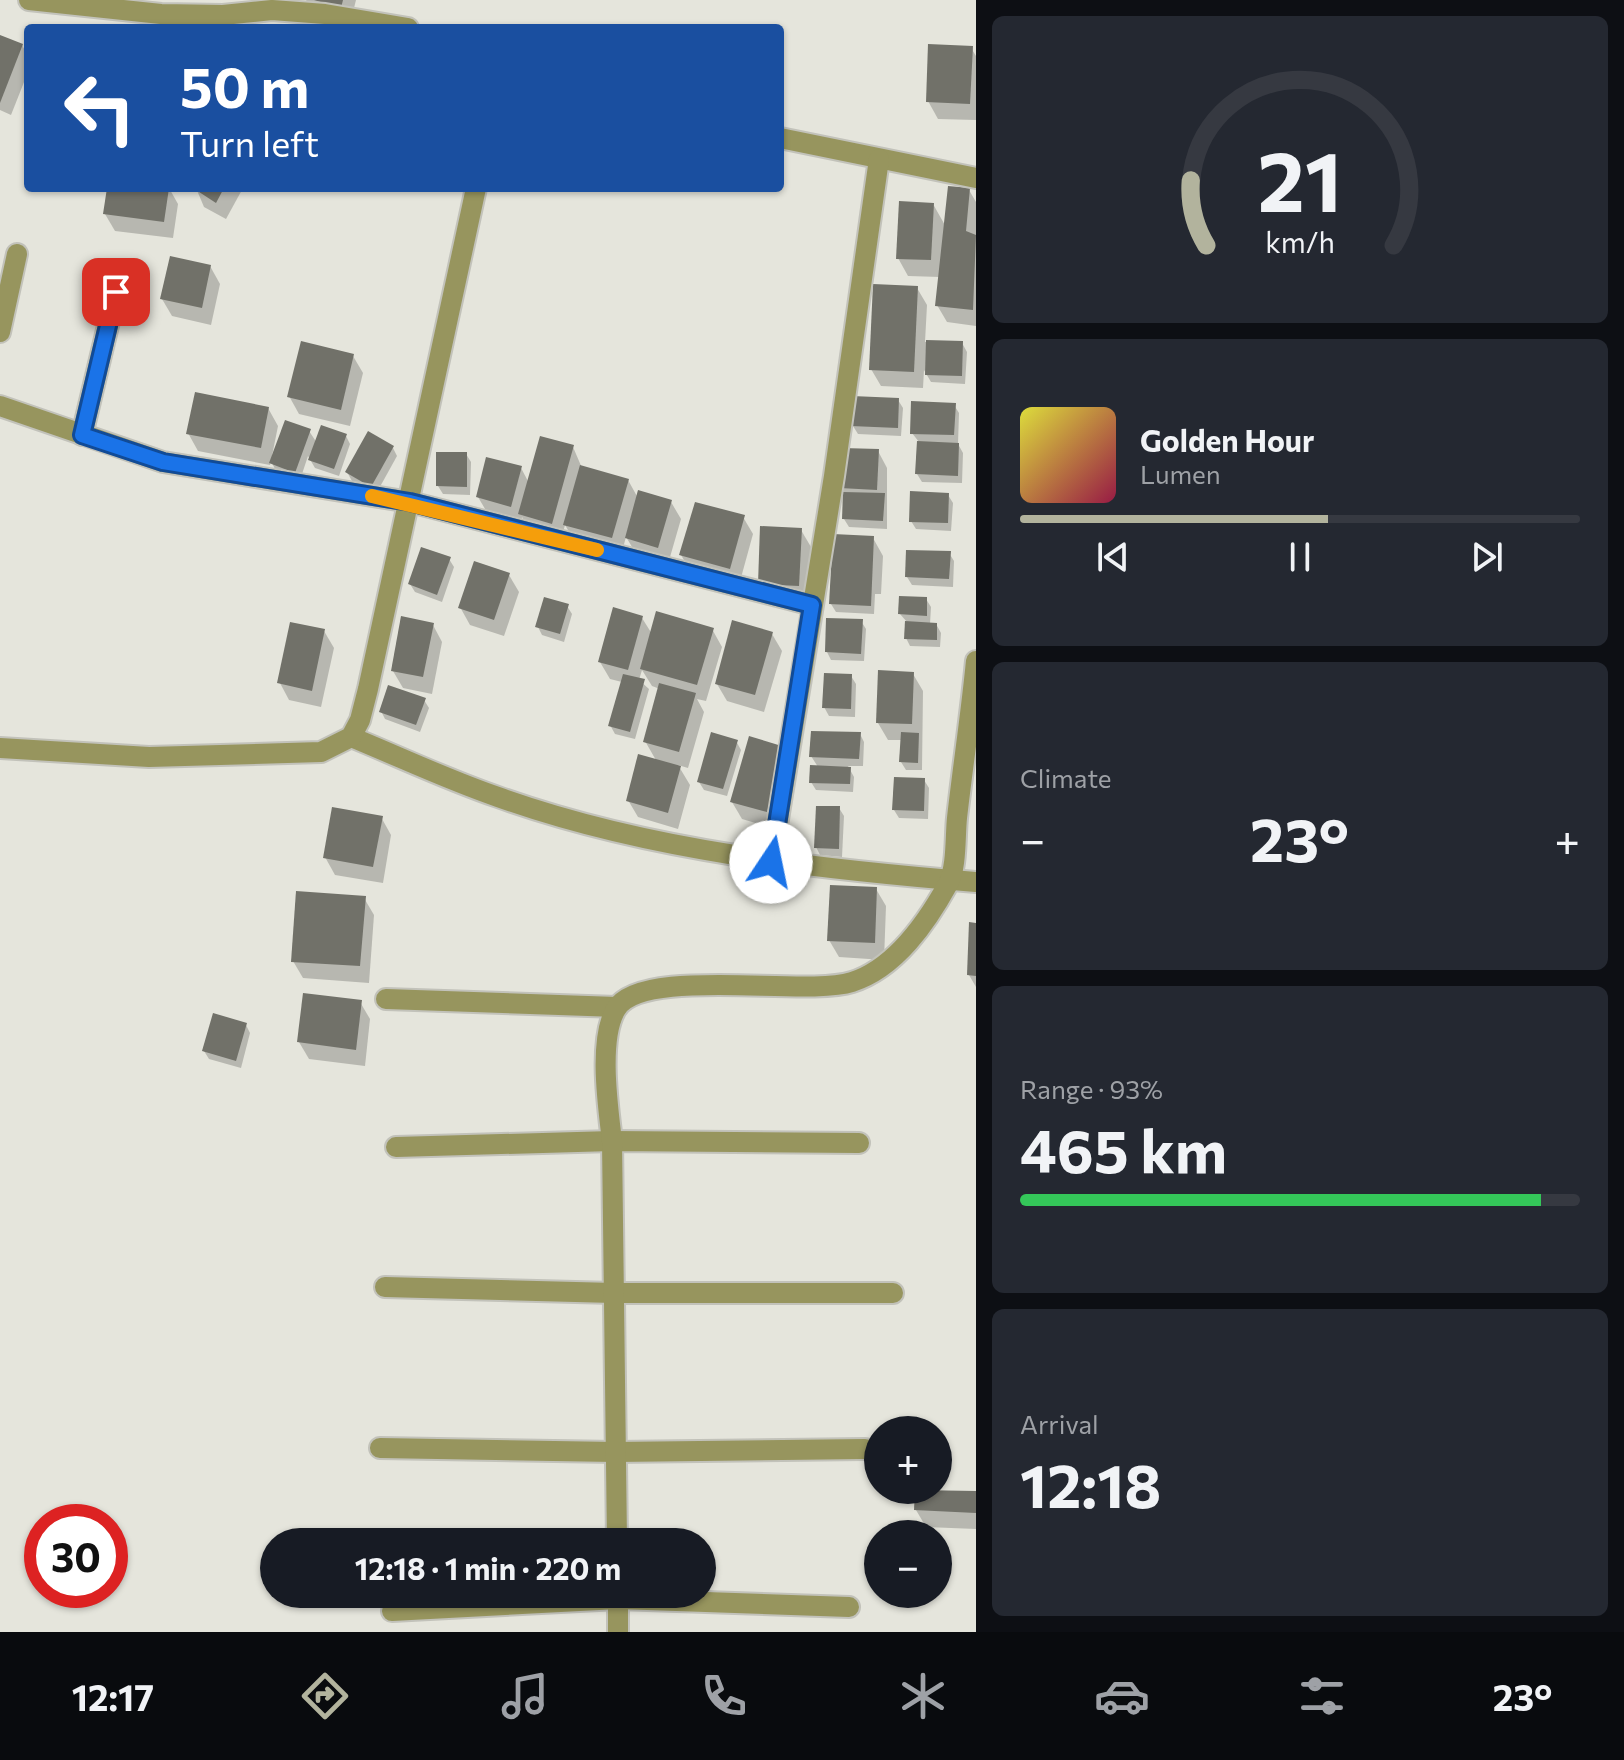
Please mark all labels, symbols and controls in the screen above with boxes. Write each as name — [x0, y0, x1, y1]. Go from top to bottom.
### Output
text: 50 m — [180, 51, 309, 120]
icon: left — [48, 56, 152, 160]
text: Turn left — [180, 120, 319, 164]
text: 21 — [1258, 126, 1342, 228]
text: km/h — [1265, 224, 1335, 259]
pin — [82, 258, 150, 326]
icon: arrive — [94, 270, 138, 314]
text: Golden Hour — [1140, 421, 1314, 458]
text: Lumen — [1140, 458, 1221, 489]
icon: previous — [1091, 535, 1135, 579]
icon: pause — [1278, 535, 1322, 579]
icon: next — [1465, 535, 1509, 579]
text: Climate — [1020, 762, 1112, 793]
text: 23° — [1250, 801, 1349, 874]
text: − — [1020, 811, 1045, 865]
text: + — [1554, 811, 1580, 865]
position arrow — [729, 820, 813, 904]
text: Range · 93% — [1020, 1073, 1163, 1104]
text: 465 km — [1020, 1112, 1227, 1185]
text: Arrival — [1020, 1408, 1099, 1439]
map controls — [864, 1416, 952, 1608]
button: + — [864, 1416, 952, 1504]
text: 12:18 — [1020, 1447, 1161, 1520]
speed limit sign: 30 — [24, 1504, 128, 1608]
button: − — [864, 1520, 952, 1608]
text: 12:18 · 1 min · 220 m — [355, 1549, 621, 1586]
icon: directions — [297, 1668, 353, 1724]
icon: music — [497, 1668, 553, 1724]
icon: phone — [696, 1668, 752, 1724]
icon: climate — [895, 1668, 951, 1724]
icon: car — [1094, 1668, 1150, 1724]
icon: filters — [1294, 1668, 1350, 1724]
text: 12:17 — [72, 1674, 154, 1718]
text: 23° — [1493, 1674, 1552, 1718]

